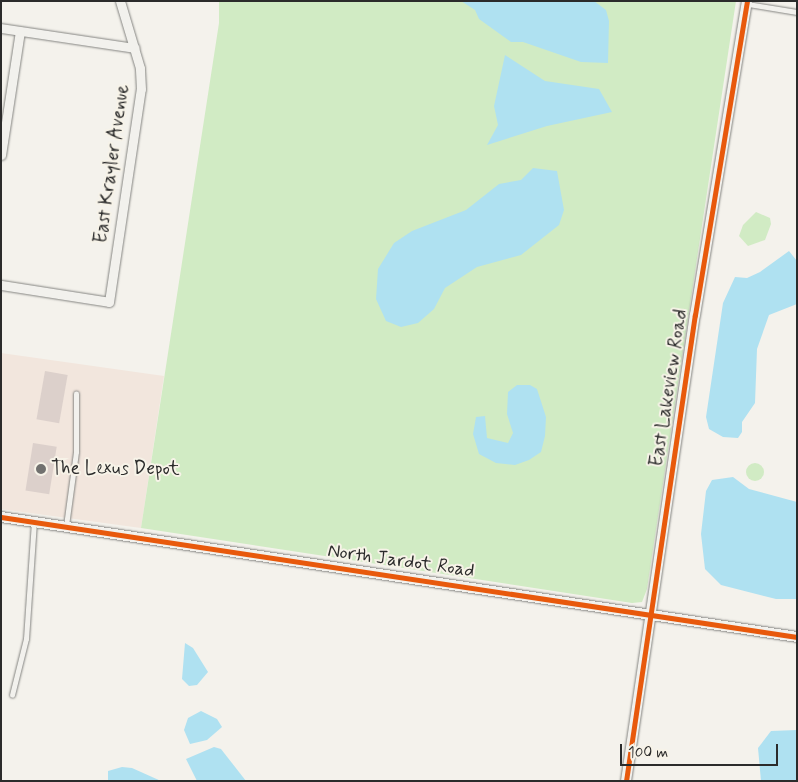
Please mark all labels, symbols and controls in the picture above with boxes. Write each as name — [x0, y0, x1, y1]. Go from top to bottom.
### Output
street label: East Krayler Avenue — [89, 81, 135, 247]
street label: East Lakeview Road — [645, 308, 693, 468]
place label: The Lexus Depot — [51, 458, 180, 480]
marker: The Lexus Depot — [35, 463, 47, 475]
street label: North Jardot Road — [326, 539, 476, 583]
scale bar — [623, 734, 780, 766]
text: 100 m — [628, 743, 668, 763]

